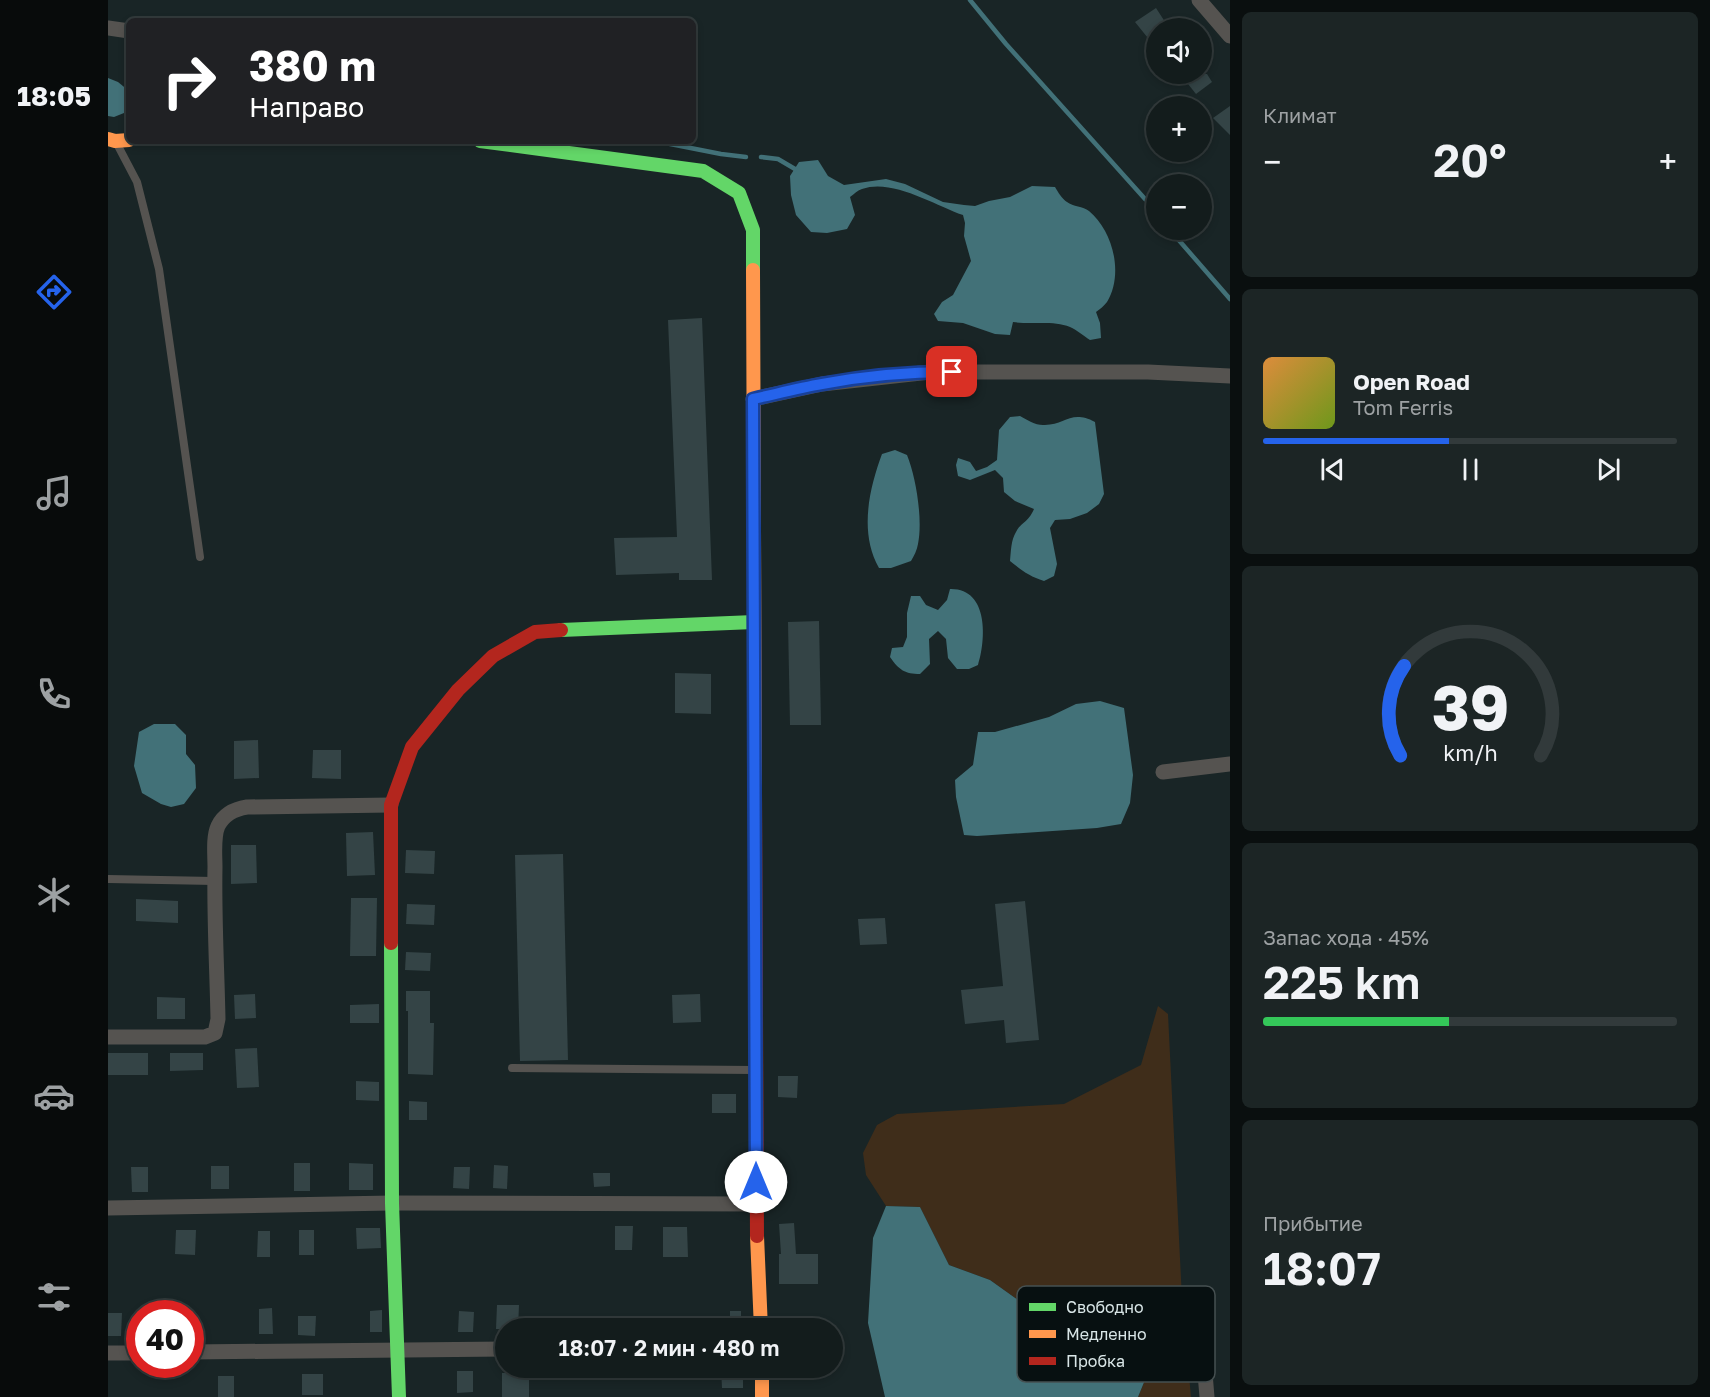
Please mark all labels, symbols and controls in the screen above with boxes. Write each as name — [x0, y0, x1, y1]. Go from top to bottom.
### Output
map controls — [1146, 18, 1212, 240]
button: sound — [1146, 18, 1212, 84]
text: 380 m — [249, 40, 376, 90]
icon: right — [150, 42, 228, 120]
text: 18:05 — [17, 80, 91, 112]
text: Направо — [249, 91, 364, 123]
button: + — [1146, 96, 1212, 162]
text: Климат — [1263, 103, 1337, 127]
text: 20° — [1433, 133, 1507, 187]
text: − — [1263, 142, 1281, 181]
text: + — [1659, 142, 1677, 181]
button: − — [1146, 174, 1212, 240]
icon: directions — [33, 271, 75, 313]
pin — [926, 346, 977, 397]
icon: arrive — [935, 355, 968, 388]
text: Open Road — [1353, 368, 1470, 395]
text: Tom Ferris — [1353, 395, 1453, 419]
icon: previous — [1316, 453, 1349, 486]
icon: pause — [1454, 453, 1487, 486]
icon: next — [1592, 453, 1625, 486]
icon: music — [33, 472, 75, 514]
text: 39 — [1431, 669, 1509, 744]
icon: phone — [33, 673, 75, 715]
text: km/h — [1443, 740, 1497, 766]
icon: climate — [33, 874, 75, 916]
text: Запас хода · 45% — [1263, 925, 1429, 949]
text: 225 km — [1263, 955, 1420, 1009]
icon: car — [33, 1075, 75, 1117]
position arrow — [724, 1150, 788, 1214]
text: Прибытие — [1263, 1211, 1363, 1235]
text: 18:07 — [1263, 1241, 1381, 1295]
icon: filters — [33, 1276, 75, 1318]
legend — [1017, 1286, 1215, 1382]
text: Свободно — [1066, 1297, 1144, 1317]
speed limit sign: 40 — [126, 1300, 204, 1378]
text: Медленно — [1066, 1324, 1147, 1344]
text: 18:07 · 2 мин · 480 m — [558, 1334, 780, 1361]
text: Пробка — [1066, 1351, 1125, 1371]

